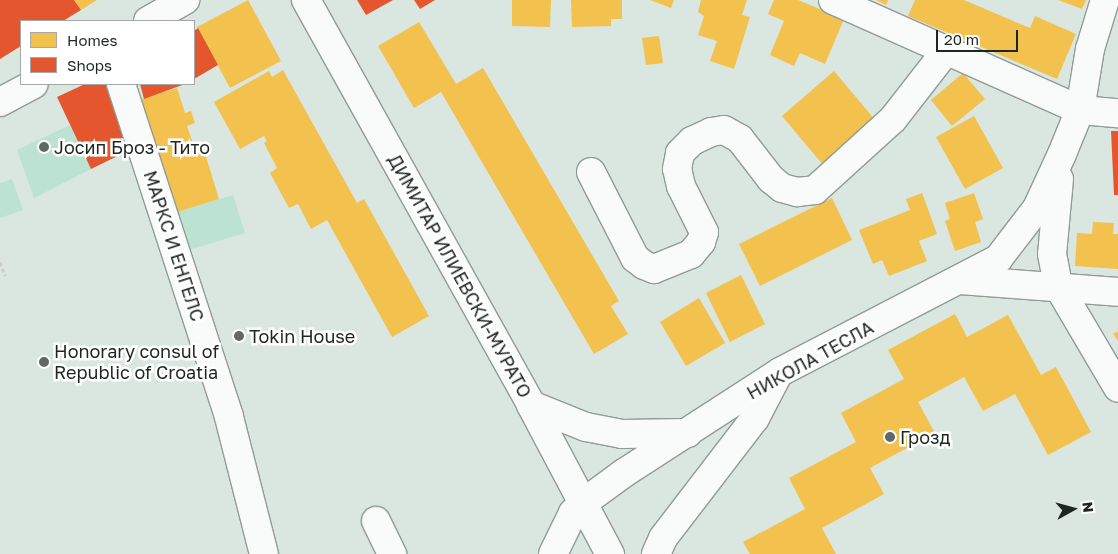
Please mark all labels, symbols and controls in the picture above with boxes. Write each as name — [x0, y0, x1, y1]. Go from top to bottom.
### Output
legend — [20, 20, 195, 85]
scale bar — [938, 20, 1020, 52]
text: 20 m — [944, 30, 979, 48]
text: Homes — [67, 31, 117, 49]
text: Shops — [67, 56, 112, 74]
place label: Јосип Броз - Тито — [54, 136, 210, 158]
marker: Јосип Броз - Тито — [38, 141, 50, 153]
street label: ДИМИТАР ИЛИЕВСКИ-МУРАТО — [384, 150, 536, 402]
street label: МАРКС И ЕНГЕЛС — [139, 168, 209, 324]
street label: НИКОЛА ТЕСЛА — [743, 316, 877, 404]
place label: Tokin House — [249, 325, 355, 347]
marker: Tokin House — [233, 330, 245, 342]
place label: Honorary consul of Republic of Croatia — [54, 341, 219, 384]
marker: Honorary consul of Republic of Croatia — [38, 356, 50, 368]
place label: Грозд — [900, 426, 950, 448]
marker: Грозд — [884, 431, 896, 443]
north arrow — [1048, 484, 1098, 534]
text: N — [1079, 501, 1097, 513]

